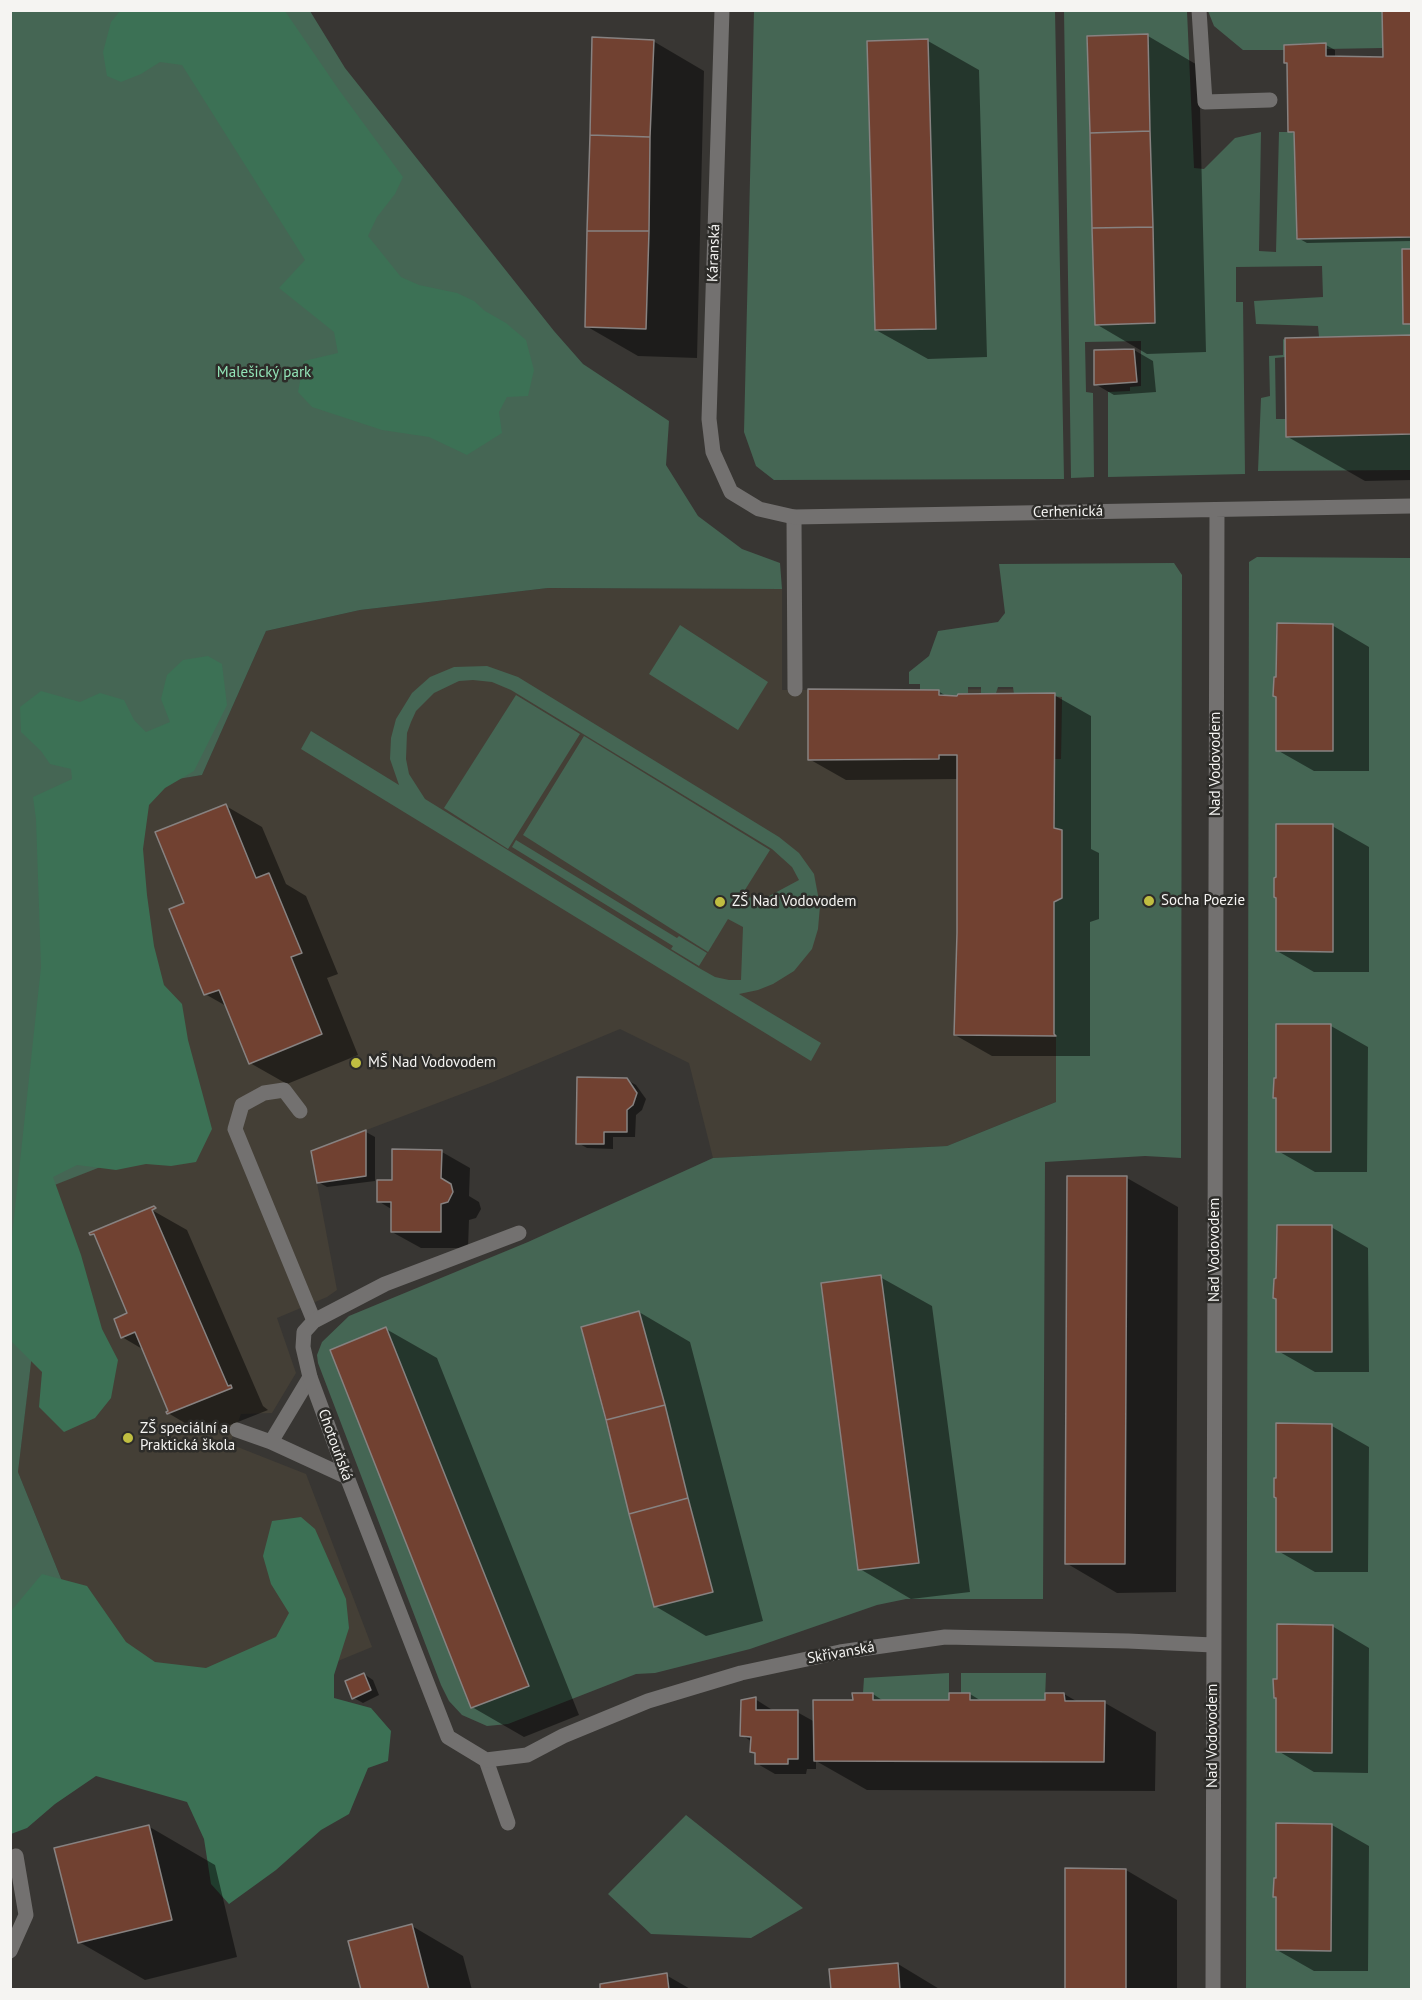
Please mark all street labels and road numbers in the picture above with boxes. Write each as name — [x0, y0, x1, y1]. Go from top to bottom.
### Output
street label: Káranská — [704, 224, 724, 282]
street label: Cerhenická — [1033, 502, 1103, 522]
street label: Nad Vodovodem — [1207, 712, 1225, 816]
street label: Nad Vodovodem — [1206, 1198, 1224, 1302]
street label: Chotouňská — [314, 1407, 356, 1483]
street label: Skřivanská — [806, 1638, 876, 1668]
street label: Nad Vodovodem — [1204, 1684, 1222, 1788]

